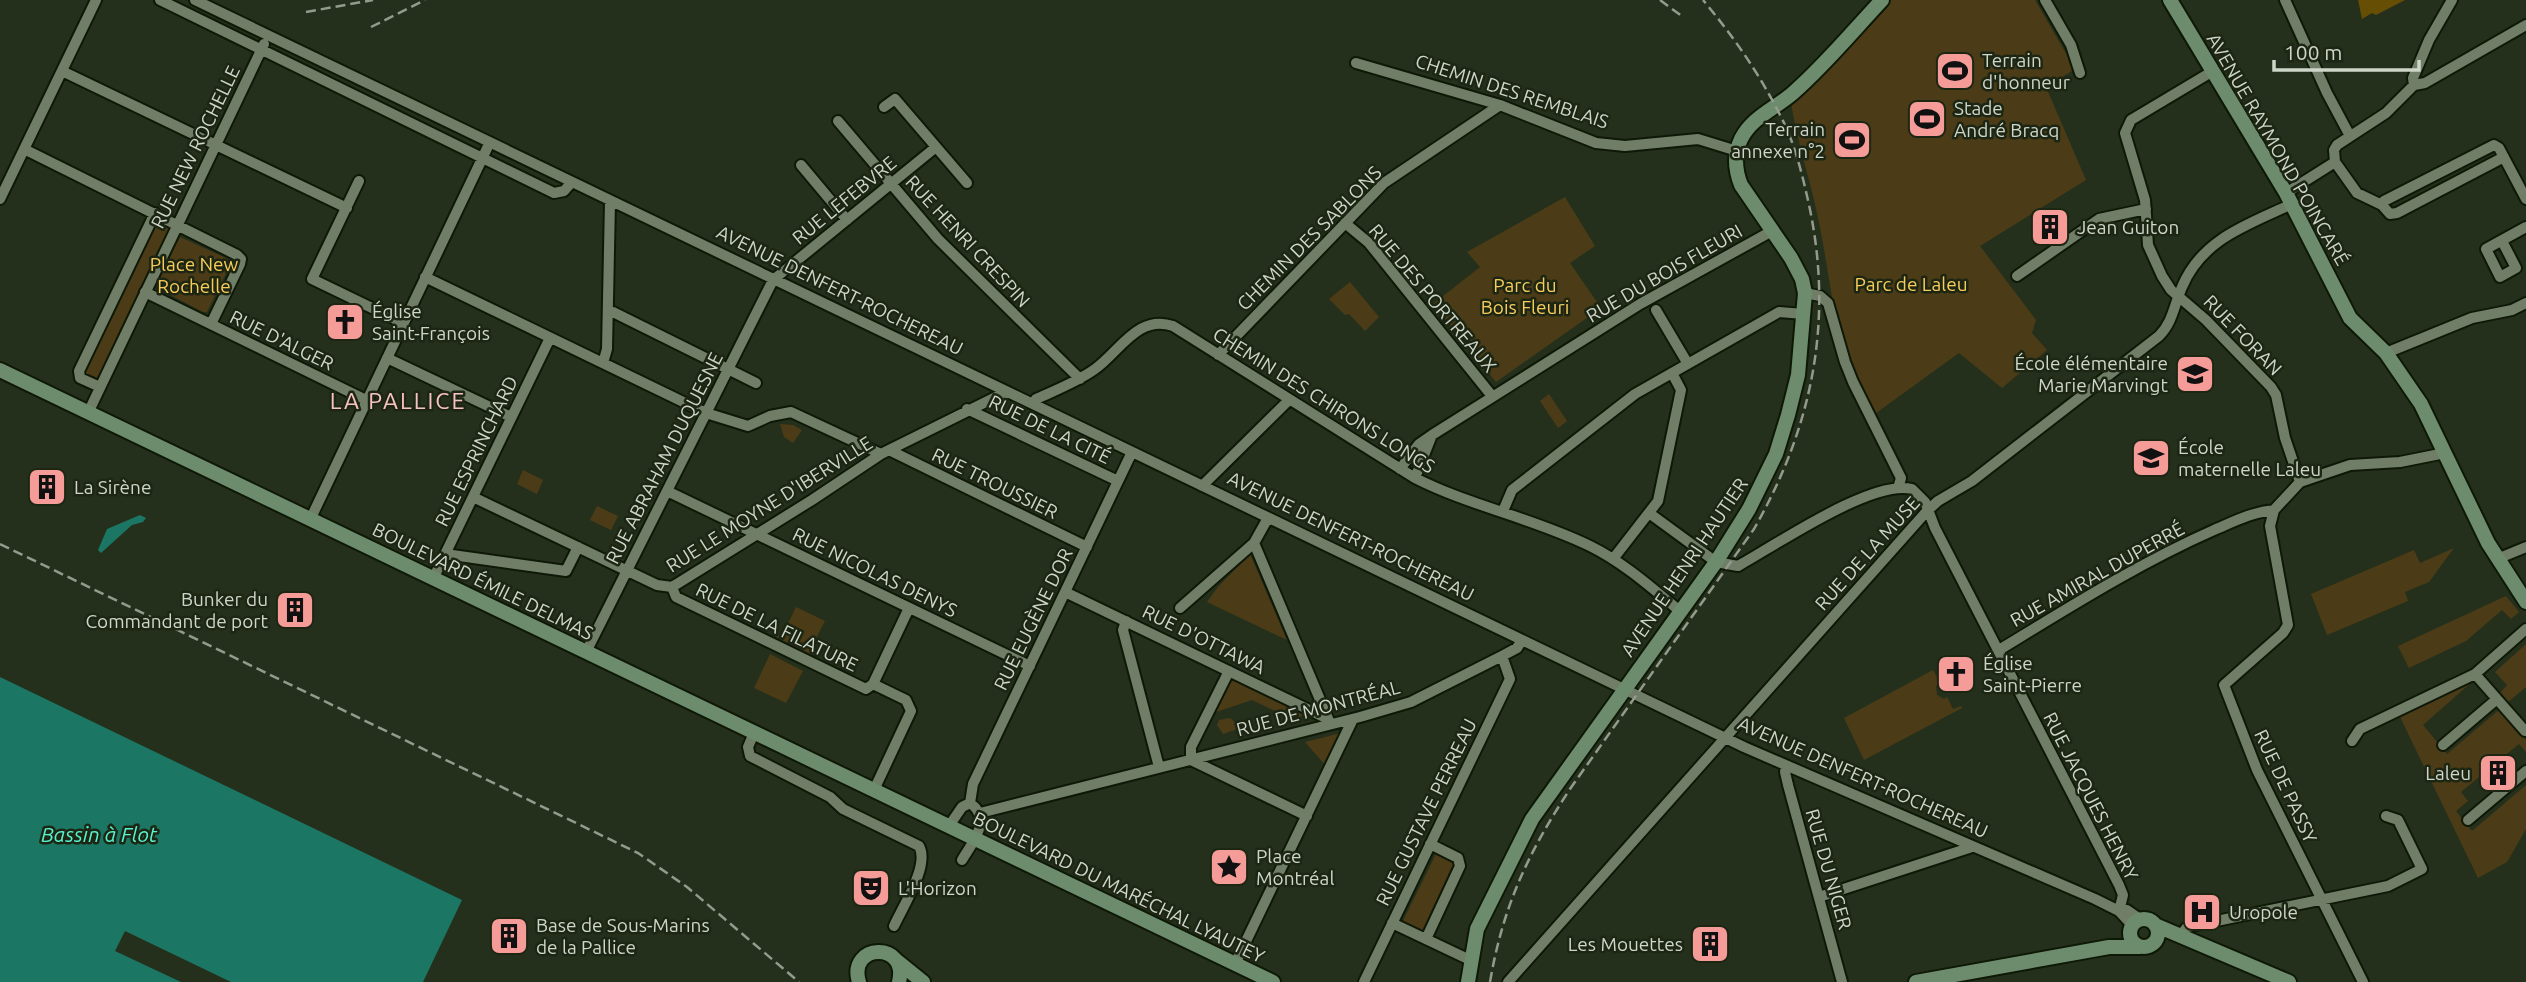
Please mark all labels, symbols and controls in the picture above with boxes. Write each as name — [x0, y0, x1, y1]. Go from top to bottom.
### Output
scale bar — [2274, 28, 2419, 72]
street label: AVENUE RAYMOND POINCARÉ — [2202, 29, 2354, 269]
text: 100 m — [2284, 40, 2342, 64]
street label: CHEMIN DES REMBLAIS — [1413, 49, 1611, 133]
place label: Terrain d'honneur — [1982, 49, 2070, 93]
sports icon: Terrain d'honneur — [1934, 50, 1976, 92]
street label: RUE NEW ROCHELLE — [146, 62, 244, 232]
place label: Stade André Bracq — [1954, 97, 2059, 141]
sports icon: Stade André Bracq — [1906, 98, 1948, 140]
place label: Terrain annexe n°2 — [1731, 118, 1825, 162]
sports icon: Terrain annexe n°2 — [1831, 119, 1873, 161]
street label: RUE LEFEBVRE — [788, 151, 900, 249]
street label: CHEMIN DES SABLONS — [1232, 161, 1386, 315]
street label: RUE HENRI CRESPIN — [901, 170, 1035, 312]
building icon: Jean Guiton — [2029, 206, 2071, 248]
place label: Jean Guiton — [2077, 216, 2179, 238]
street label: RUE DES PORTREAUX — [1365, 219, 1502, 377]
street label: RUE DU BOIS FLEURI — [1582, 219, 1746, 327]
street label: AVENUE DENFERT-ROCHEREAU — [713, 221, 967, 359]
park label: Place New Rochelle — [150, 253, 239, 297]
park label: Parc de Laleu — [1854, 273, 1968, 295]
park label: Parc du Bois Fleuri — [1481, 274, 1569, 318]
street label: RUE FORAN — [2199, 290, 2287, 380]
place label: Église Saint-François — [372, 300, 490, 344]
church icon: Église Saint-François — [324, 301, 366, 343]
street label: RUE D'ALGER — [226, 305, 338, 375]
street label: CHEMIN DES CHIRONS LONGS — [1209, 322, 1439, 478]
street label: RUE ABRAHAM DUQUESNE — [601, 349, 727, 567]
place label: École élémentaire Marie Marvingt — [2014, 352, 2169, 396]
school or university icon: École élémentaire Marie Marvingt — [2174, 353, 2216, 395]
street label: RUE ESPRINCHARD — [430, 372, 522, 530]
district label: LA PALLICE — [330, 388, 466, 413]
street label: RUE DE LA CITÉ — [985, 390, 1115, 468]
street label: RUE LE MOYNE D'IBERVILLE — [662, 431, 876, 577]
place label: École maternelle Laleu — [2178, 436, 2321, 480]
school or university icon: École maternelle Laleu — [2130, 437, 2172, 479]
street label: RUE TROUSSIER — [929, 443, 1062, 523]
building icon: La Sirène — [26, 466, 68, 508]
street label: AVENUE DENFERT-ROCHEREAU — [1224, 467, 1478, 605]
street label: AVENUE HENRI HAUTIER — [1616, 473, 1752, 660]
place label: La Sirène — [74, 476, 151, 498]
street label: RUE DE LA MUSE — [1810, 492, 1924, 614]
street label: RUE AMIRAL DUPERRÉ — [2006, 517, 2188, 631]
street label: BOULEVARD ÉMILE DELMAS — [369, 518, 597, 644]
street label: RUE NICOLAS DENYS — [789, 523, 961, 621]
street label: RUE EUGÈNE DOR — [989, 544, 1077, 694]
street label: RUE DE LA FILATURE — [692, 578, 862, 676]
place label: Bunker du Commandant de port — [85, 588, 269, 632]
building icon: Bunker du Commandant de port — [274, 589, 316, 631]
street label: RUE D'OTTAWA — [1139, 600, 1270, 679]
place label: Église Saint-Pierre — [1983, 652, 2082, 696]
church icon: Église Saint-Pierre — [1935, 653, 1977, 695]
street label: RUE DE MONTRÉAL — [1234, 675, 1403, 740]
street label: RUE JACQUES HENRY — [2039, 708, 2143, 884]
street label: AVENUE DENFERT-ROCHEREAU — [1735, 712, 1991, 842]
street label: RUE GUSTAVE PERREAU — [1371, 715, 1481, 909]
street label: RUE DE PASSY — [2250, 726, 2322, 846]
building icon: Laleu — [2477, 752, 2519, 794]
place label: Laleu — [2425, 762, 2471, 784]
street label: RUE DU NIGER — [1801, 806, 1857, 932]
street label: BOULEVARD DU MARÉCHAL LYAUTEY — [970, 807, 1268, 967]
water label: Bassin à Flot — [41, 822, 158, 846]
place label: Place Montréal — [1256, 845, 1334, 889]
place icon: Place Montréal — [1208, 846, 1250, 888]
theatre icon: L'Horizon — [850, 867, 892, 909]
place label: L'Horizon — [898, 877, 977, 899]
hospital icon: Uropole — [2181, 891, 2223, 933]
place label: Uropole — [2229, 901, 2298, 923]
place label: Base de Sous-Marins de la Pallice — [536, 914, 710, 958]
building icon: Base de Sous-Marins de la Pallice — [488, 915, 530, 957]
building icon: Les Mouettes — [1689, 923, 1731, 965]
place label: Les Mouettes — [1568, 933, 1683, 955]

